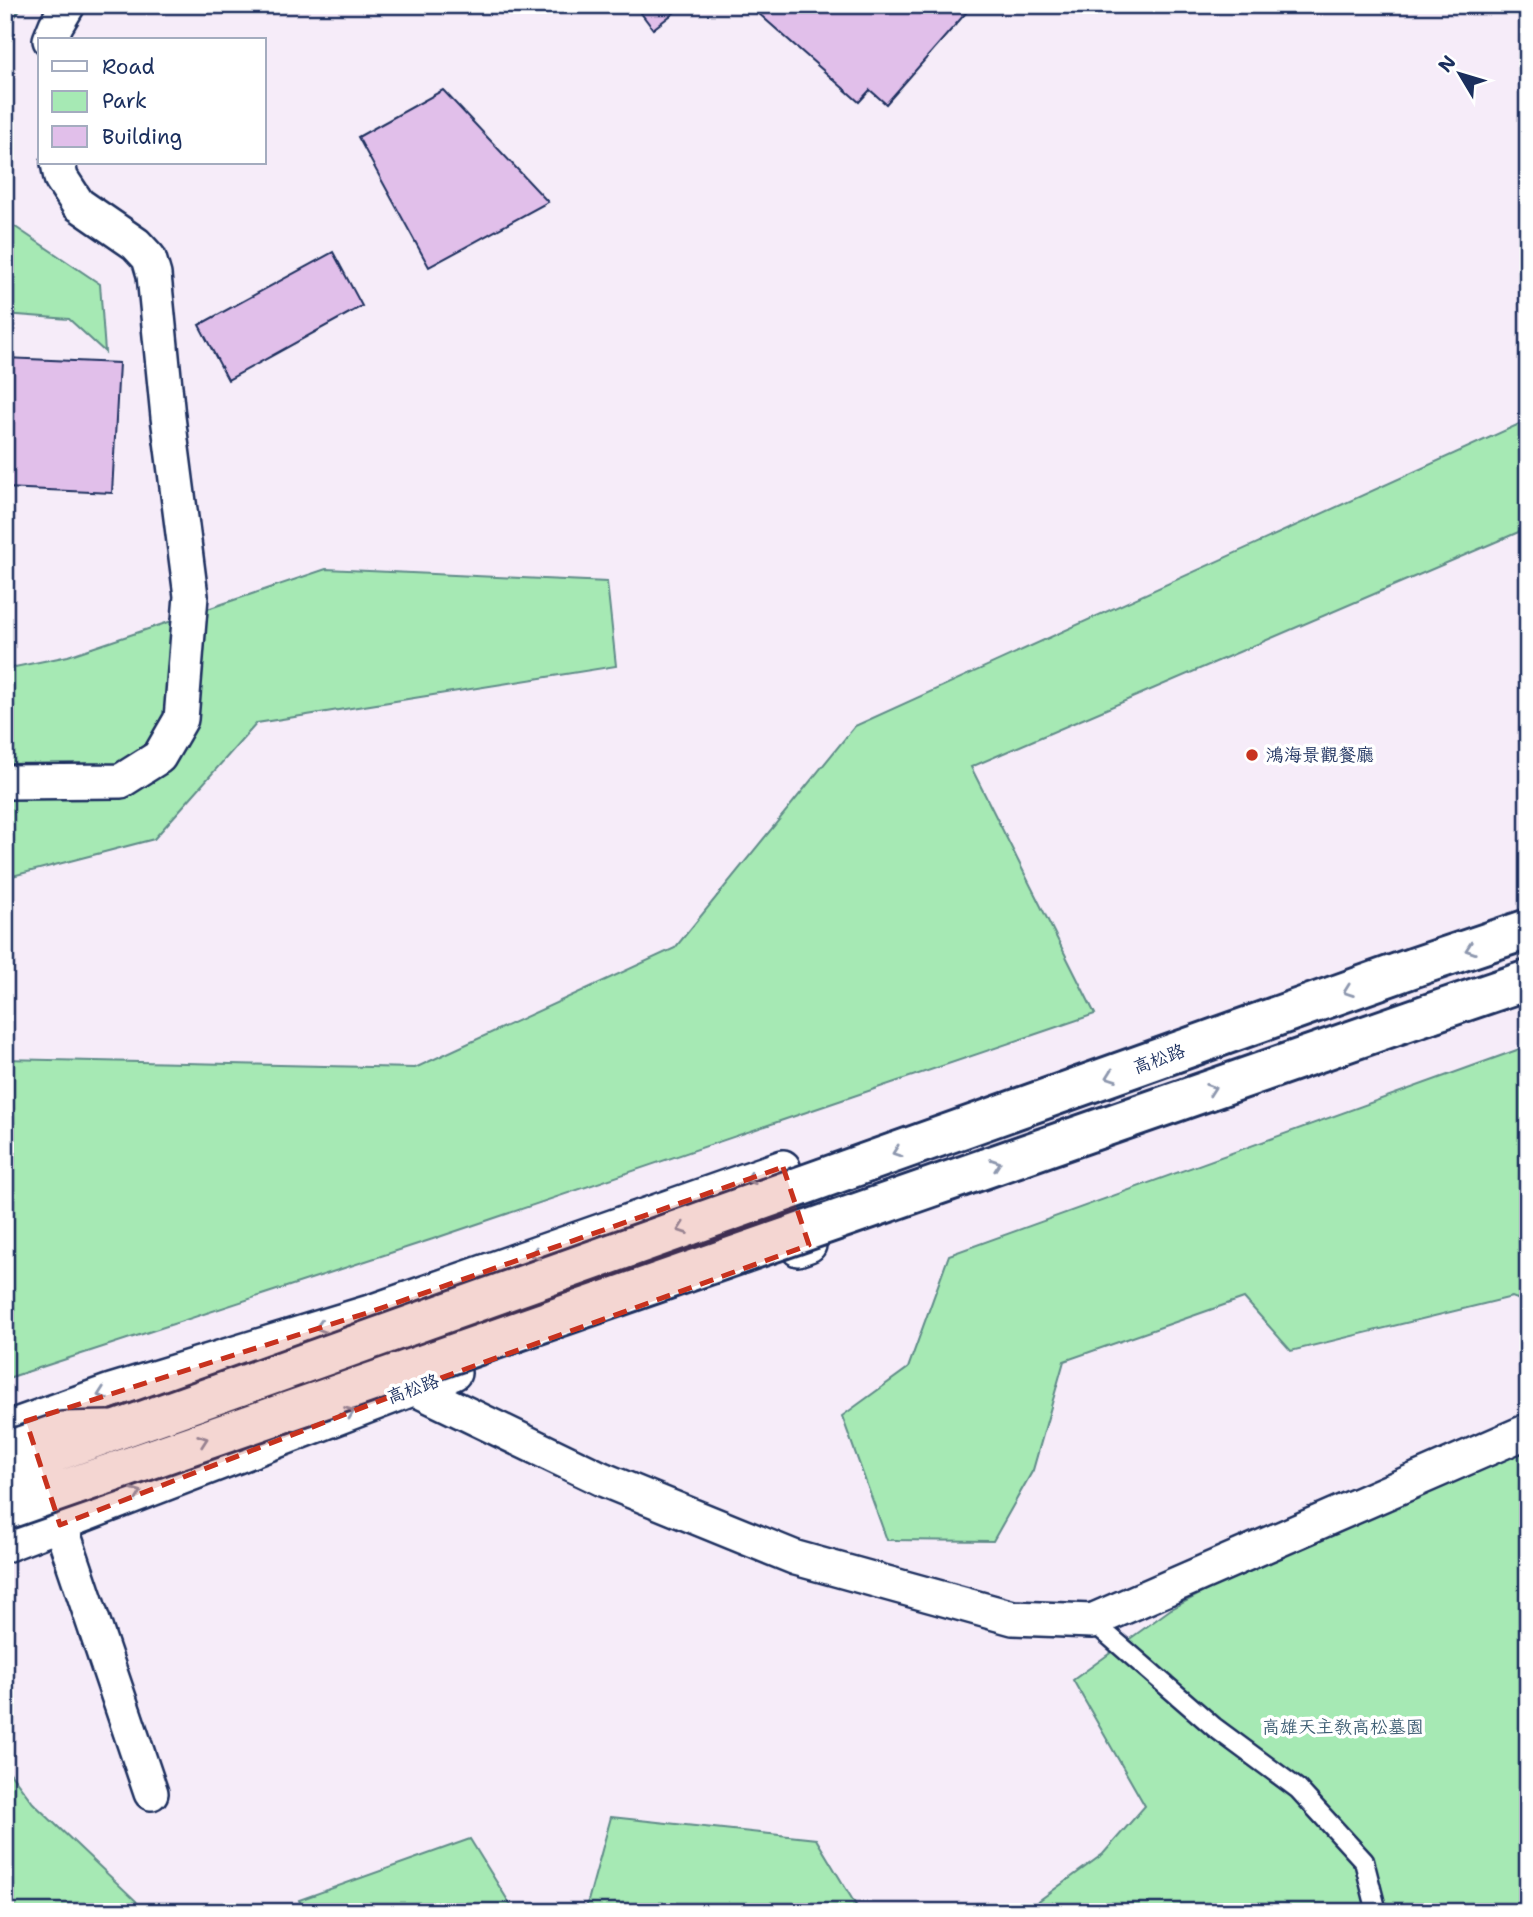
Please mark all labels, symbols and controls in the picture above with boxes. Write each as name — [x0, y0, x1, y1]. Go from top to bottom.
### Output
legend — [38, 38, 266, 164]
north arrow — [1424, 38, 1494, 108]
text: N — [1433, 50, 1461, 77]
text: Road — [102, 53, 155, 81]
text: Park — [102, 87, 147, 115]
text: Building — [102, 123, 182, 151]
place label: 鴻海景觀餐廳 — [1266, 743, 1374, 767]
marker: 鴻海景觀餐廳 — [1244, 747, 1260, 763]
one-way arrow — [1464, 941, 1477, 955]
one-way arrow — [1343, 983, 1355, 997]
street label: 高松路 — [1130, 1038, 1188, 1080]
one-way arrow — [1105, 1068, 1117, 1082]
one-way arrow — [1205, 1083, 1217, 1097]
one-way arrow — [891, 1144, 903, 1158]
one-way arrow — [990, 1158, 1002, 1172]
one-way arrow — [744, 1171, 757, 1185]
one-way arrow — [677, 1221, 689, 1235]
one-way arrow — [530, 1246, 542, 1260]
one-way arrow — [314, 1319, 327, 1333]
street label: 高松路 — [384, 1368, 442, 1410]
one-way arrow — [97, 1386, 109, 1400]
one-way arrow — [343, 1407, 355, 1421]
one-way arrow — [196, 1434, 208, 1448]
one-way arrow — [131, 1488, 143, 1502]
park label: 高雄天主教高松墓園 — [1262, 1715, 1424, 1739]

